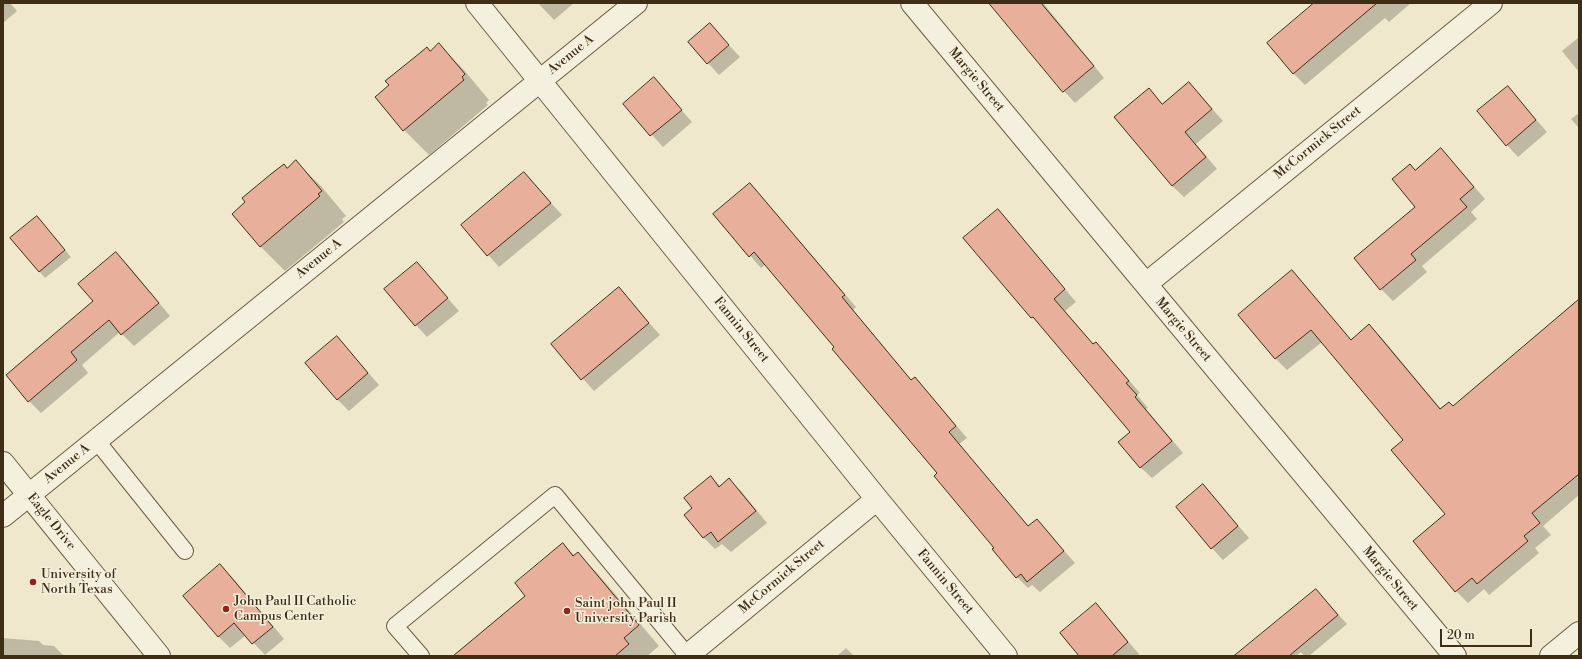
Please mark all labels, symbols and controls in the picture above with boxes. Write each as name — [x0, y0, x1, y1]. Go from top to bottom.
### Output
street label: Avenue A — [545, 32, 597, 78]
street label: Margie Street — [945, 45, 1007, 115]
street label: McCormick Street — [1271, 103, 1365, 183]
street label: Avenue A — [293, 236, 345, 282]
street label: Fannin Street — [710, 294, 772, 366]
street label: Margie Street — [1152, 295, 1214, 365]
street label: Avenue A — [41, 441, 93, 487]
street label: Eagle Drive — [23, 490, 79, 554]
street label: McCormick Street — [736, 537, 828, 617]
street label: Margie Street — [1359, 544, 1421, 614]
street label: Fannin Street — [913, 546, 977, 618]
place label: University of North Texas — [41, 567, 116, 598]
marker: University of North Texas — [28, 577, 38, 587]
place label: John Paul II Catholic Campus Center — [234, 594, 356, 625]
place label: Saint john Paul II University Parish — [575, 596, 677, 627]
marker: John Paul II Catholic Campus Center — [221, 604, 231, 614]
marker: Saint john Paul II University Parish — [562, 606, 572, 616]
scale bar — [1442, 621, 1534, 647]
text: 20 m — [1447, 628, 1475, 643]

